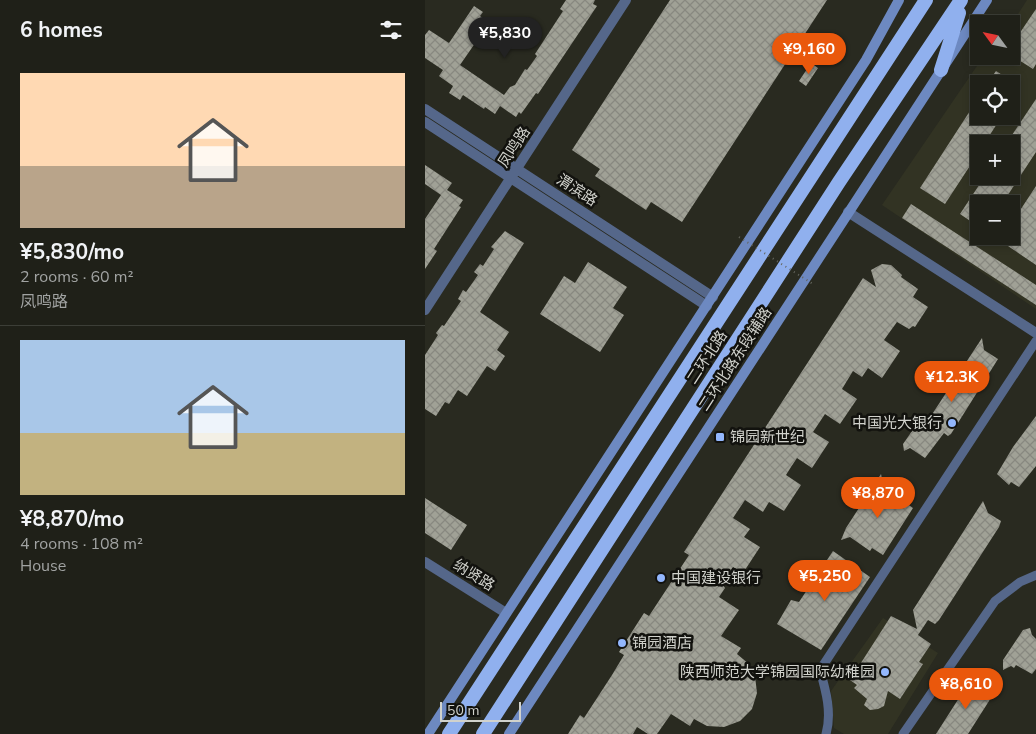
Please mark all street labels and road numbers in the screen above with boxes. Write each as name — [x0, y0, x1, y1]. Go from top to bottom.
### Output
street label: 凤鸣路 — [493, 123, 535, 171]
street label: 渭滨路 — [553, 169, 601, 211]
street label: 二环北路东段辅路 — [694, 303, 776, 415]
street label: 二环北路 — [682, 326, 732, 388]
street label: 纳贤路 — [450, 555, 498, 595]

